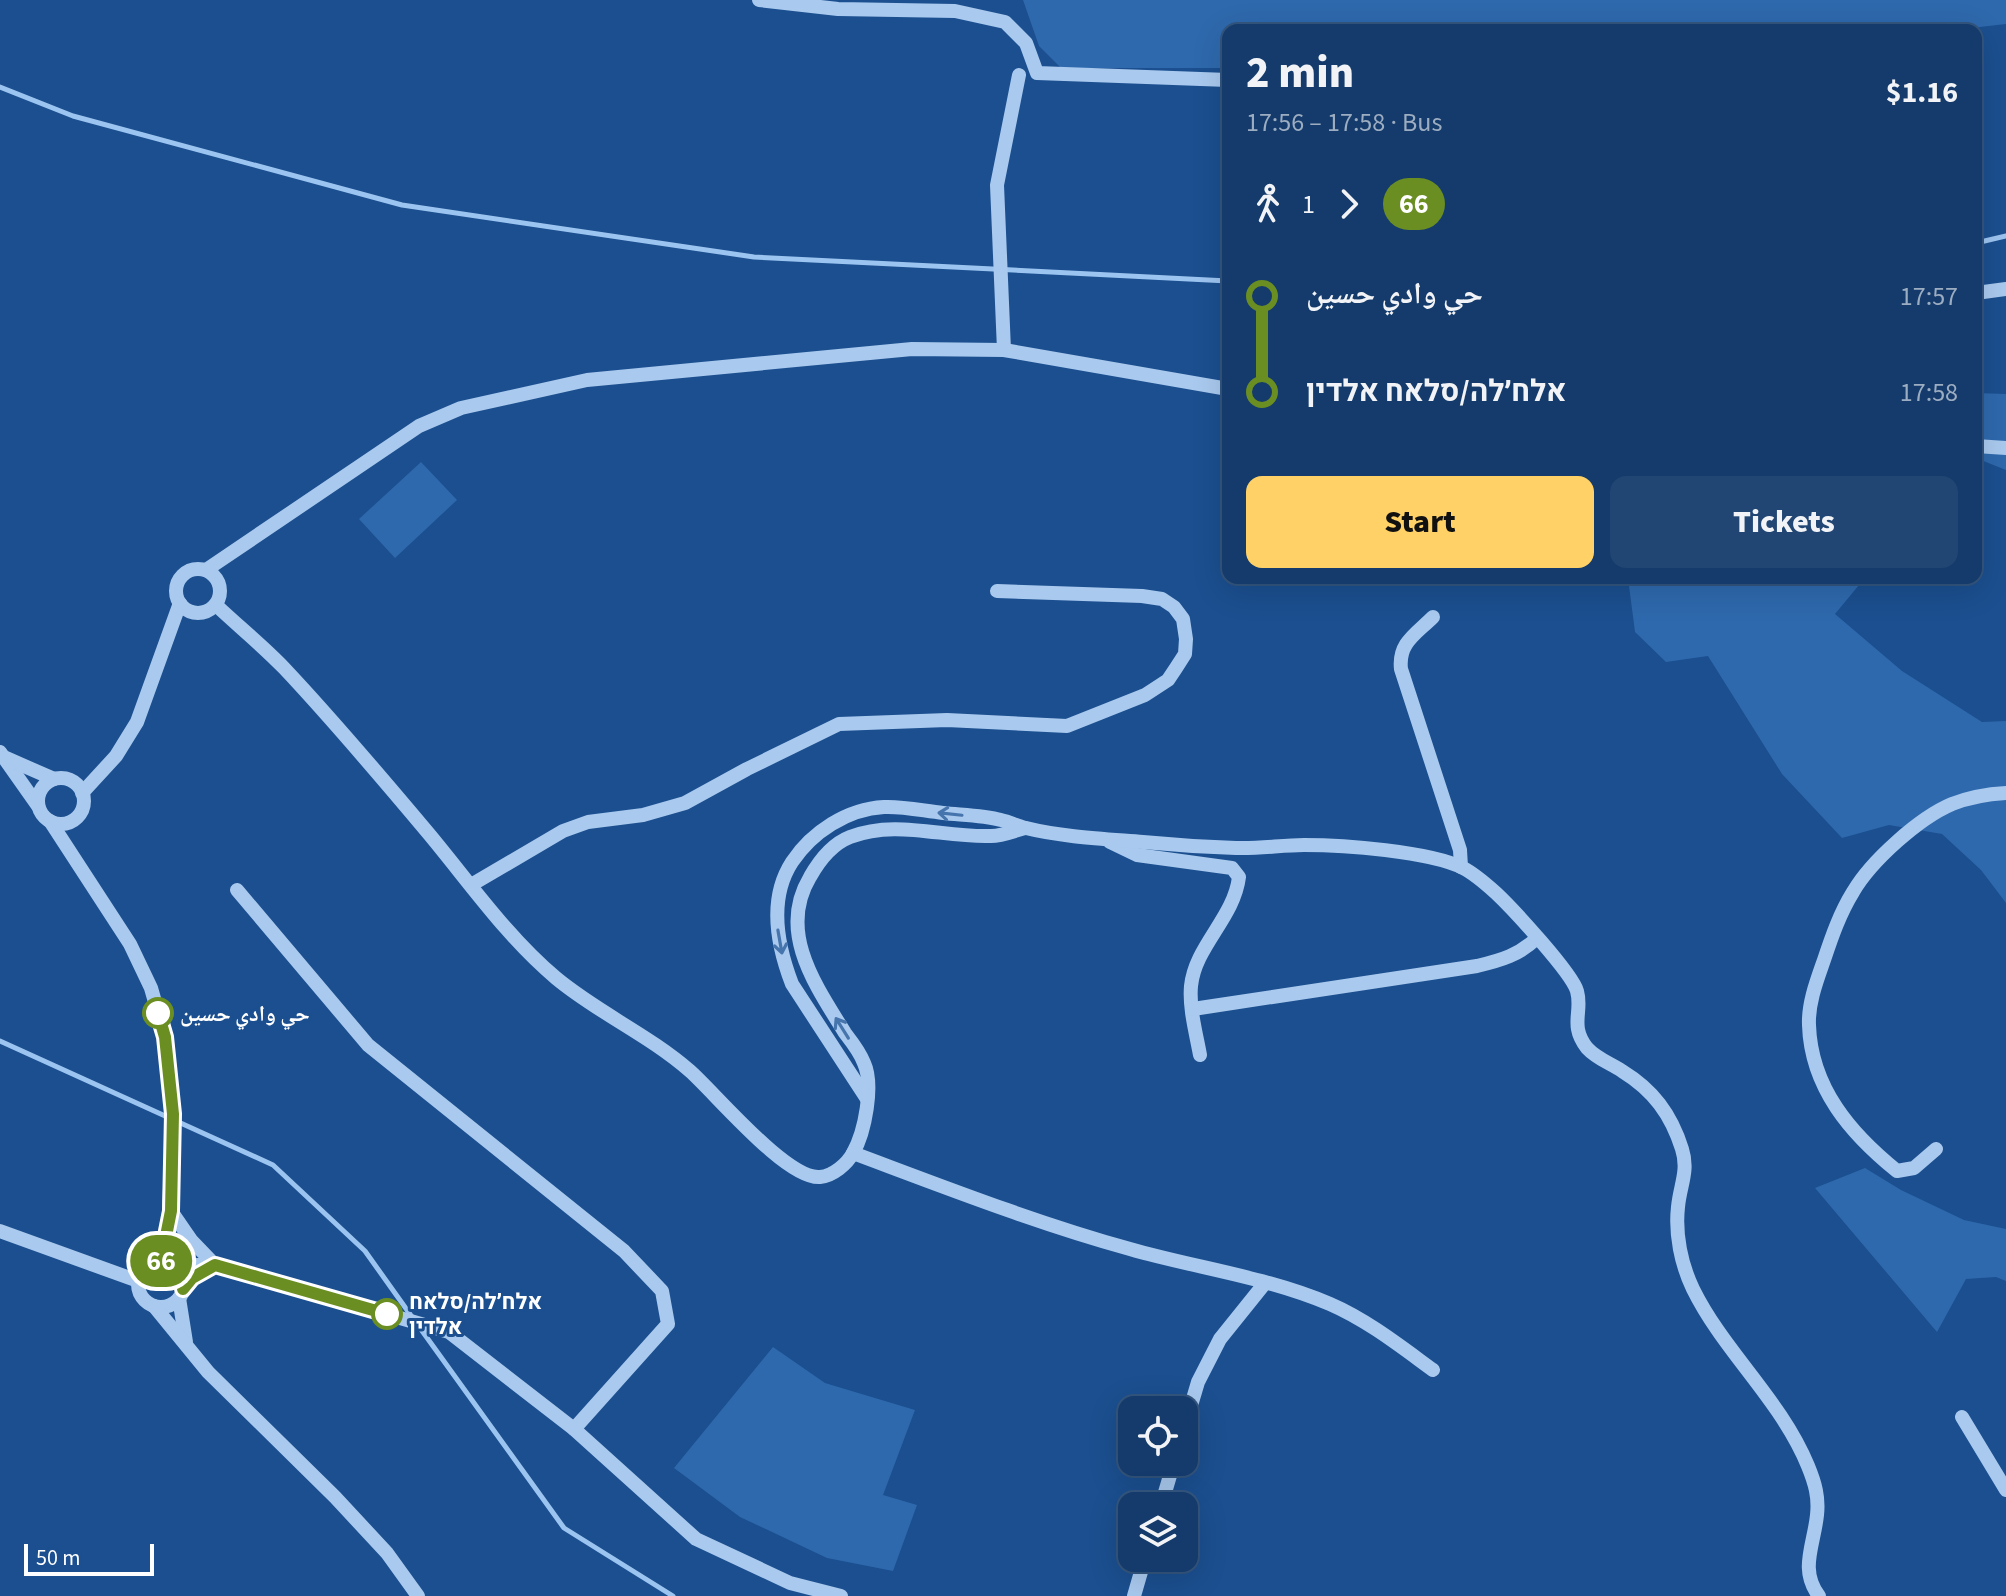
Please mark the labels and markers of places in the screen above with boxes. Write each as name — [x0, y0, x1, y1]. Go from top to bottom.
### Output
marker: حي وادي حسين — [143, 998, 173, 1028]
place label: حي وادي حسين — [180, 998, 310, 1030]
place label: אלח׳לה/סלאח אלדין — [409, 1286, 542, 1343]
marker: אלח׳לה/סלאח אלדין — [372, 1299, 402, 1329]

